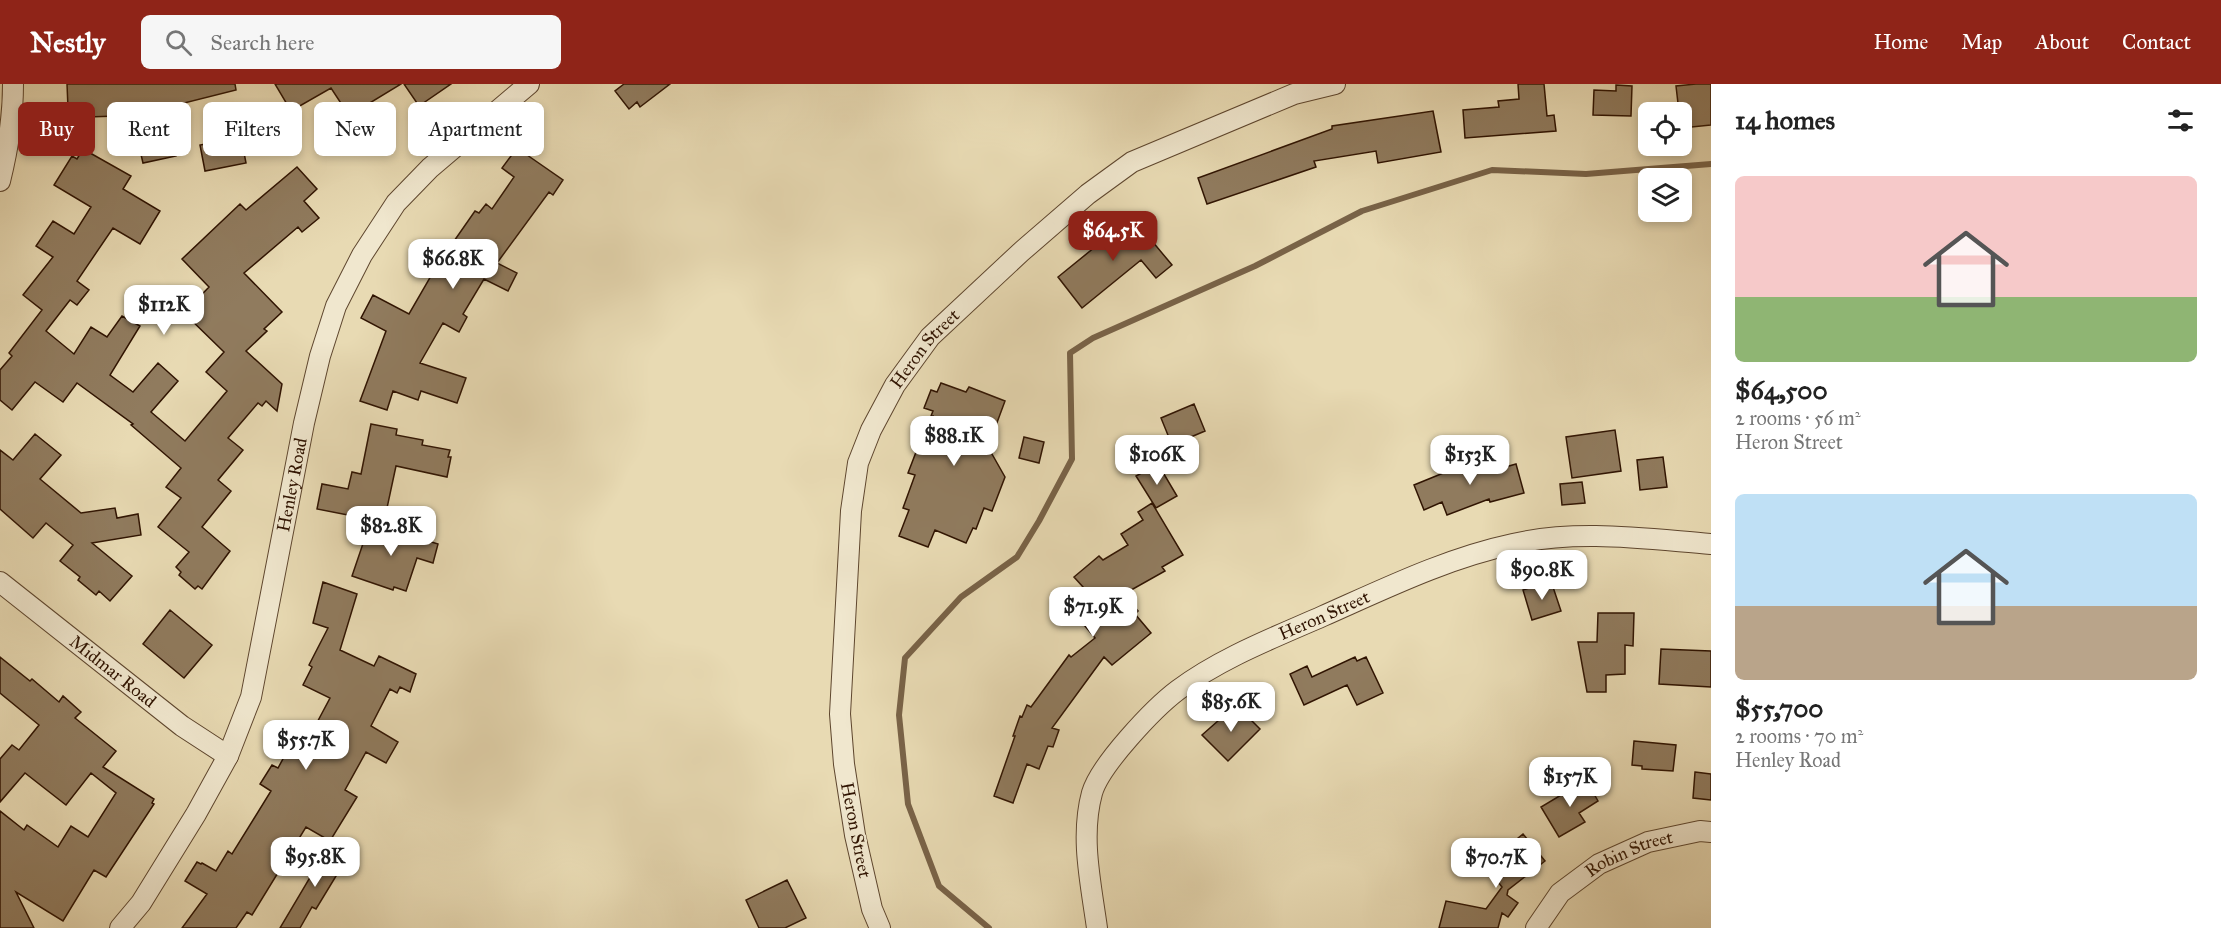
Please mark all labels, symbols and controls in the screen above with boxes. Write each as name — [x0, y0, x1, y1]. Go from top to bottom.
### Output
search box — [141, 15, 561, 69]
text: Nestly — [30, 25, 105, 60]
icon: search — [162, 26, 195, 59]
text: Search here — [210, 29, 314, 56]
text: Home — [1873, 29, 1928, 55]
text: Map — [1961, 29, 2002, 55]
text: About — [2035, 29, 2089, 55]
text: Contact — [2122, 29, 2191, 55]
chip: Buy — [18, 102, 95, 156]
chip: Rent — [107, 102, 191, 156]
chip: Filters — [203, 102, 302, 156]
chip: New — [314, 102, 396, 156]
chip: Apartment — [408, 102, 544, 156]
map controls — [1638, 102, 1692, 222]
button: locate — [1638, 102, 1692, 156]
text: 14 homes — [1735, 104, 1835, 136]
icon: filters — [2164, 104, 2197, 137]
button: layers — [1638, 168, 1692, 222]
pin: $64.5K — [1064, 211, 1162, 262]
icon: home — [1912, 215, 2020, 323]
text: $64.5K — [1082, 218, 1144, 242]
pin: $66.8K — [404, 239, 502, 290]
text: $66.8K — [422, 246, 484, 270]
pin: $112K — [122, 285, 206, 336]
text: $112K — [138, 292, 190, 316]
street label: Heron Street — [885, 304, 965, 393]
text: $64,500 — [1735, 374, 1828, 406]
text: 2 rooms · 56 m² — [1735, 406, 1861, 430]
pin: $88.1K — [905, 416, 1003, 467]
text: $88.1K — [924, 423, 984, 447]
text: Heron Street — [1735, 430, 1843, 454]
pin: $106K — [1115, 435, 1199, 486]
pin: $153K — [1428, 435, 1512, 486]
street label: Henley Road — [272, 436, 312, 534]
text: $106K — [1129, 442, 1185, 466]
text: $153K — [1444, 442, 1496, 466]
pin: $82.8K — [342, 506, 440, 557]
text: $82.8K — [360, 513, 422, 537]
icon: home — [1912, 533, 2020, 641]
pin: $90.8K — [1493, 550, 1591, 601]
text: $90.8K — [1510, 557, 1574, 581]
street label: Heron Street — [1275, 585, 1374, 645]
pin: $71.9K — [1044, 587, 1142, 638]
text: $71.9K — [1063, 594, 1123, 618]
street label: Midmar Road — [65, 630, 161, 712]
pin: $85.6K — [1182, 682, 1280, 733]
text: $85.6K — [1201, 689, 1261, 713]
text: $55,700 — [1735, 692, 1823, 724]
pin: $55.7K — [257, 720, 355, 771]
text: 2 rooms · 70 m² — [1735, 724, 1863, 748]
text: $55.7K — [277, 727, 335, 751]
text: Henley Road — [1735, 748, 1841, 772]
pin: $157K — [1528, 757, 1612, 808]
text: $157K — [1543, 764, 1597, 788]
street label: Heron Street — [836, 780, 876, 880]
street label: Robin Street — [1580, 826, 1675, 882]
pin: $95.8K — [266, 837, 364, 888]
pin: $70.7K — [1447, 838, 1545, 889]
text: $95.8K — [285, 844, 345, 868]
text: $70.7K — [1465, 845, 1527, 869]

